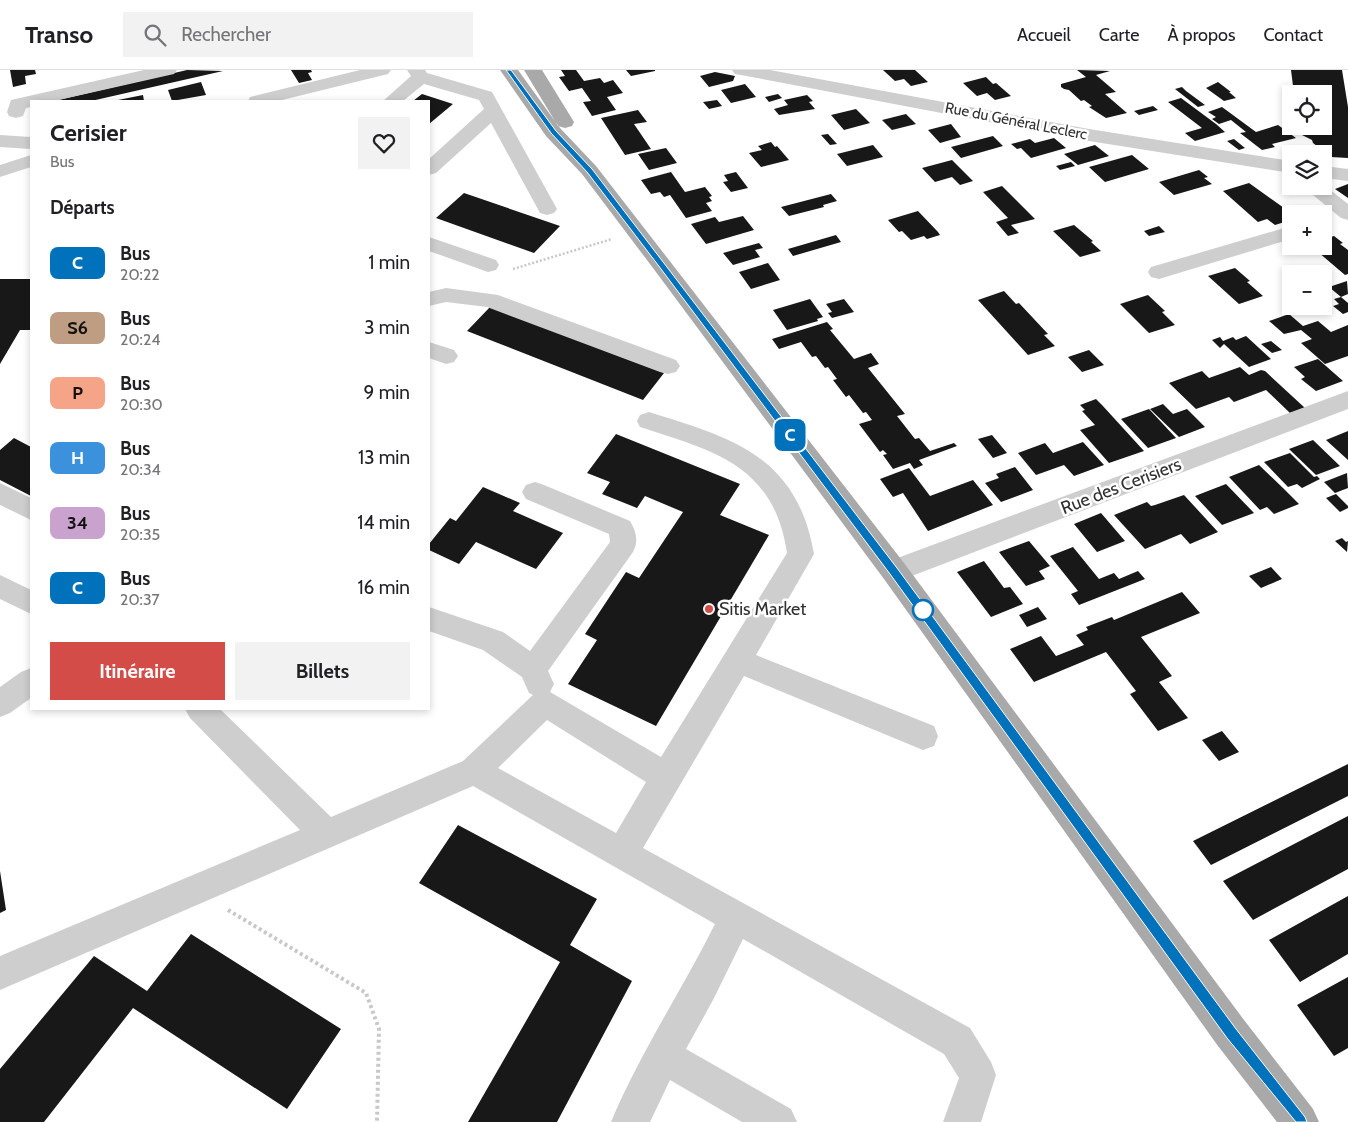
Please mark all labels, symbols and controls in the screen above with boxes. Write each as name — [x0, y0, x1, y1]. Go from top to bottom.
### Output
search box — [123, 12, 473, 57]
text: Transo — [25, 20, 93, 49]
icon: search — [141, 21, 169, 49]
text: Rechercher — [181, 23, 271, 46]
text: Accueil — [1017, 24, 1071, 46]
text: Carte — [1099, 24, 1139, 46]
text: À propos — [1167, 24, 1235, 46]
text: Contact — [1263, 24, 1323, 46]
map controls — [1282, 85, 1332, 315]
button: locate — [1282, 85, 1332, 135]
street label: Rue du Général Leclerc — [944, 98, 1089, 144]
button: heart — [358, 117, 410, 169]
text: Cerisier — [50, 118, 127, 147]
button: layers — [1282, 145, 1332, 195]
text: Bus — [50, 152, 74, 171]
text: Départs — [50, 196, 115, 219]
button: + — [1282, 205, 1332, 255]
text: Bus — [120, 242, 150, 265]
text: 1 min — [368, 251, 410, 274]
text: C — [72, 252, 83, 274]
text: 20:22 — [120, 265, 160, 284]
button: − — [1282, 265, 1332, 315]
text: Bus — [120, 307, 150, 330]
text: 3 min — [364, 316, 410, 339]
text: S6 — [67, 317, 88, 339]
text: 20:24 — [120, 330, 161, 349]
text: Bus — [120, 372, 150, 395]
text: 9 min — [364, 381, 410, 404]
text: P — [72, 382, 83, 404]
text: 20:30 — [120, 395, 163, 414]
line badge: C — [774, 419, 806, 451]
text: C — [785, 424, 795, 446]
text: Bus — [120, 437, 150, 460]
text: 13 min — [358, 446, 410, 469]
text: H — [71, 447, 84, 469]
street label: Rue des Cerisiers — [1058, 453, 1184, 519]
text: 20:34 — [120, 460, 161, 479]
text: Bus — [120, 502, 150, 525]
text: 14 min — [357, 511, 410, 534]
text: 34 — [67, 512, 88, 534]
text: 20:35 — [120, 525, 160, 544]
text: Bus — [120, 567, 150, 590]
text: 16 min — [357, 576, 410, 599]
text: C — [72, 577, 83, 599]
text: 20:37 — [120, 590, 160, 609]
place label: Sitis Market — [719, 598, 806, 620]
unlabelled marker — [912, 599, 934, 621]
marker: Sitis Market — [703, 603, 715, 615]
button: Itinéraire — [50, 642, 225, 700]
button: Billets — [235, 642, 410, 700]

